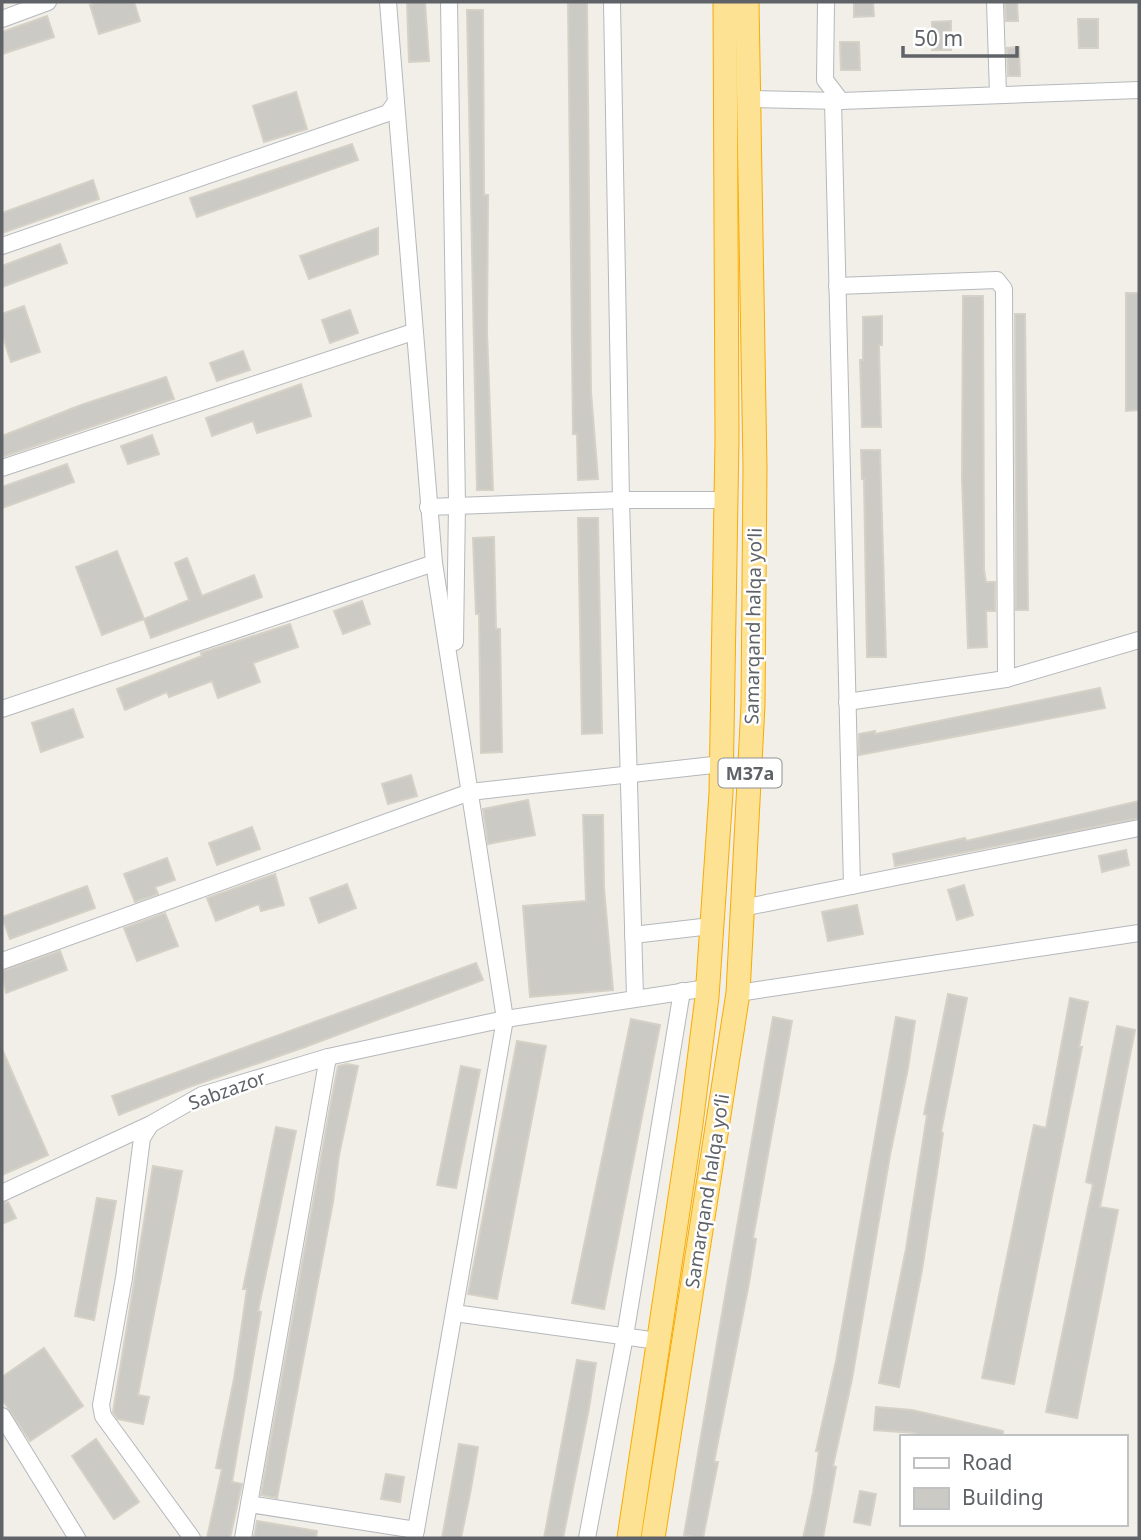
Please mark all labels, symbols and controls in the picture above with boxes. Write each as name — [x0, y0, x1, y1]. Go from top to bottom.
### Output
scale bar — [903, 14, 1017, 58]
text: 50 m — [914, 24, 963, 52]
street label: Samarqand halqa yoʻli — [738, 527, 768, 725]
road number: M37a — [718, 758, 782, 788]
street label: Sabzazor — [185, 1064, 269, 1116]
street label: Samarqand halqa yoʻli — [679, 1092, 735, 1290]
legend — [900, 1435, 1127, 1526]
text: Road — [962, 1448, 1012, 1476]
text: Building — [962, 1483, 1044, 1511]

